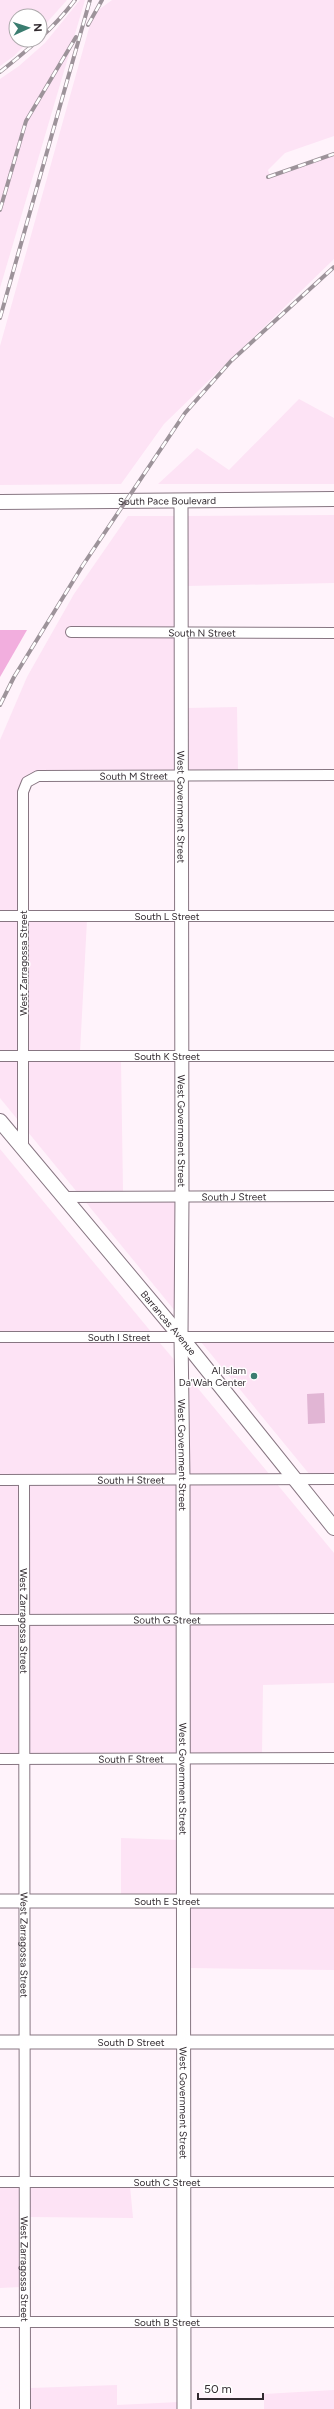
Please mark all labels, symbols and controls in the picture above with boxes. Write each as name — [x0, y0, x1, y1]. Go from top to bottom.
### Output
north arrow — [8, 8, 48, 48]
text: N — [31, 23, 44, 32]
street label: South Pace Boulevard — [118, 494, 216, 508]
street label: South N Street — [168, 626, 236, 640]
street label: West Government Street — [174, 751, 188, 863]
street label: South M Street — [99, 770, 168, 783]
street label: West Zarragossa Street — [17, 910, 30, 1016]
street label: South L Street — [134, 910, 200, 923]
street label: South K Street — [134, 1050, 200, 1063]
street label: West Government Street — [175, 1075, 188, 1187]
street label: South J Street — [201, 1190, 267, 1203]
street label: Barrancas Avenue — [138, 1288, 199, 1358]
street label: South I Street — [88, 1331, 151, 1344]
place label: Al Islam Da'Wah Center — [179, 1364, 247, 1389]
marker: Al Islam Da'Wah Center — [249, 1371, 259, 1381]
street label: West Government Street — [175, 1399, 189, 1511]
street label: South H Street — [97, 1474, 165, 1487]
street label: West Zarragossa Street — [17, 1568, 30, 1674]
street label: South G Street — [133, 1613, 201, 1627]
street label: West Government Street — [176, 1723, 189, 1835]
street label: South F Street — [98, 1753, 164, 1766]
street label: West Zarragossa Street — [17, 1892, 31, 1998]
street label: South E Street — [134, 1895, 200, 1908]
street label: South D Street — [98, 2036, 165, 2049]
street label: West Government Street — [177, 2047, 190, 2159]
street label: South C Street — [133, 2176, 201, 2189]
street label: West Zarragossa Street — [18, 2216, 31, 2322]
street label: South B Street — [134, 2316, 200, 2329]
scale bar — [198, 2375, 263, 2401]
text: 50 m — [204, 2382, 232, 2396]

